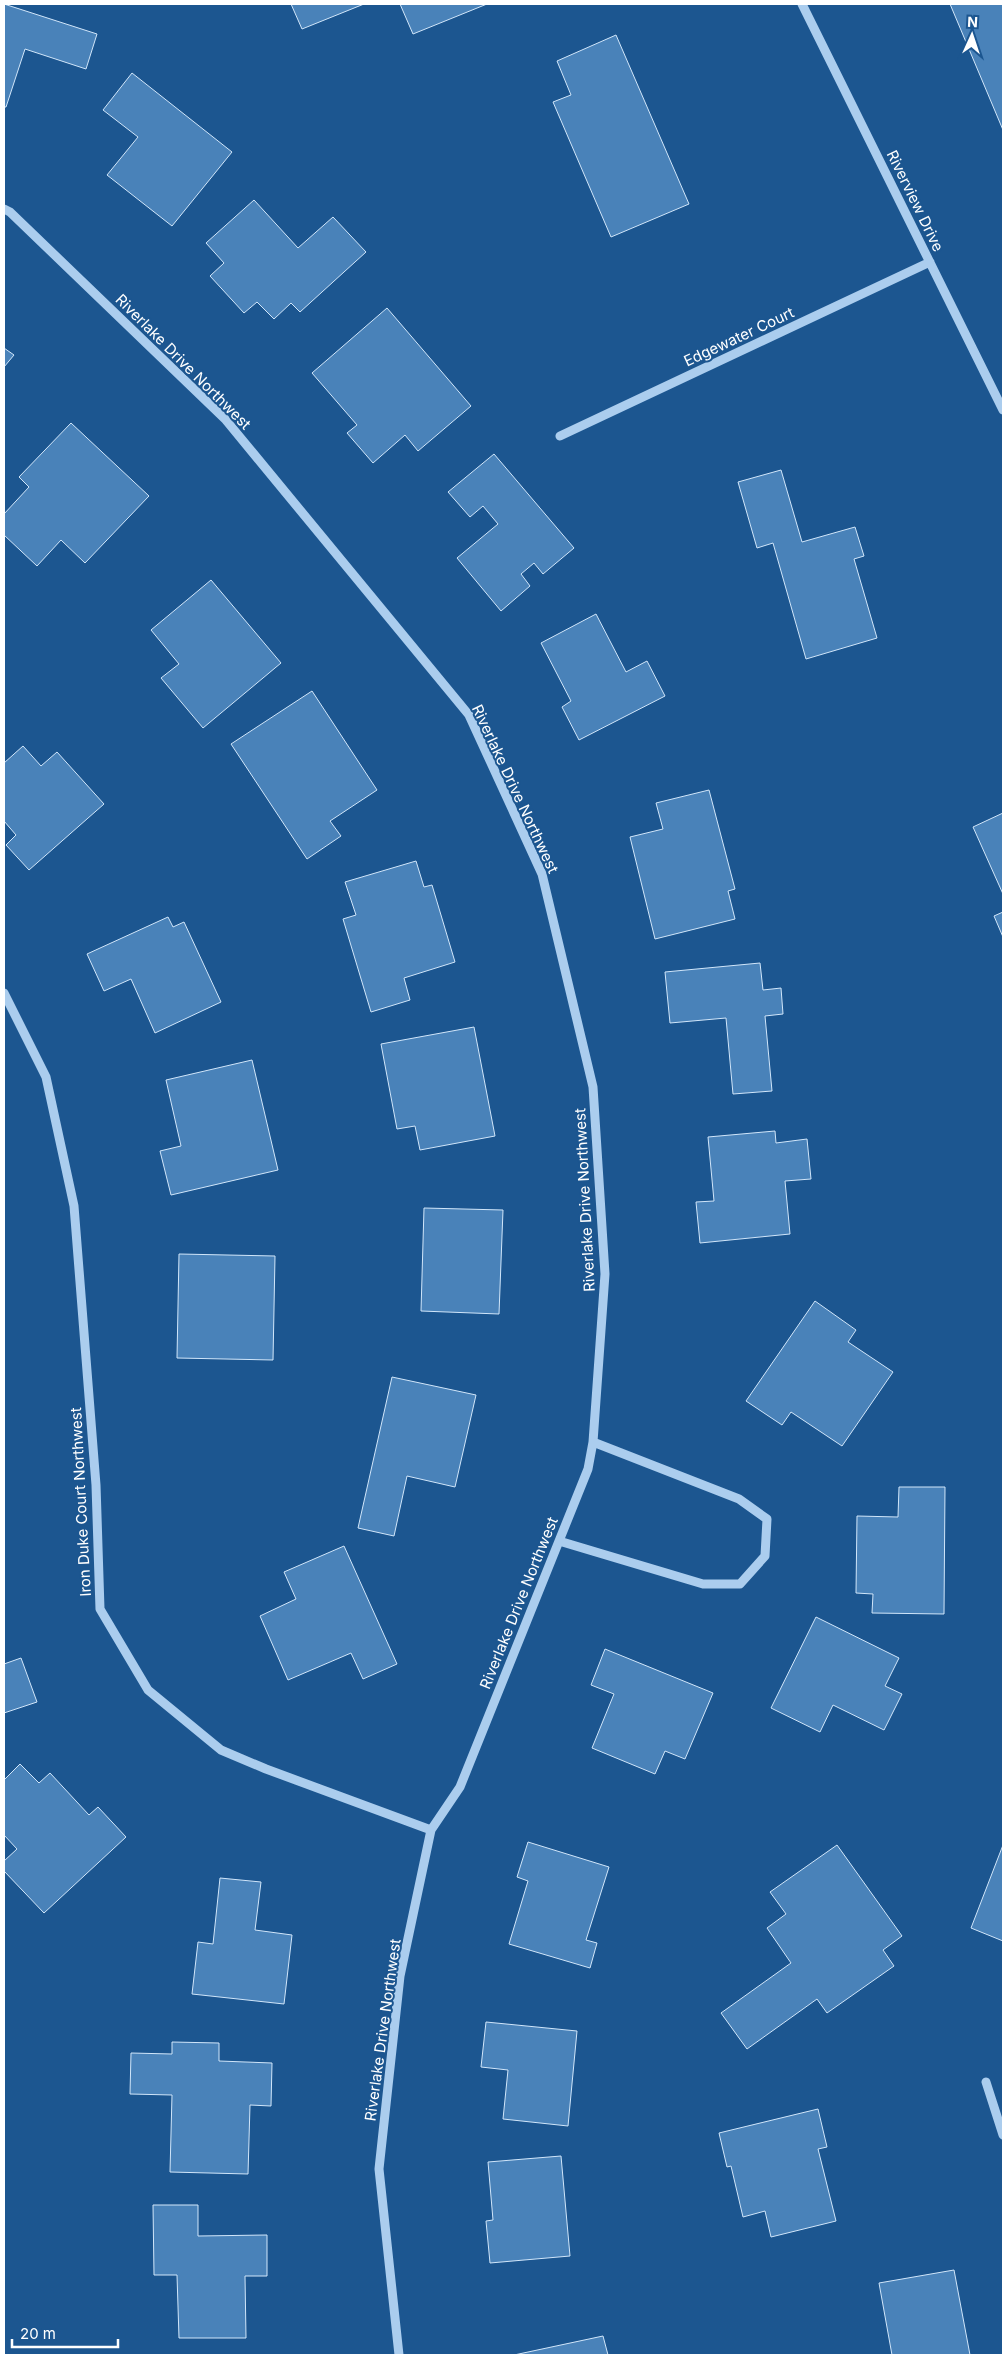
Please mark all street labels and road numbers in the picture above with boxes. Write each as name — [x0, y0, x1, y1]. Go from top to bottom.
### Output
street label: Riverview Drive — [883, 147, 948, 255]
street label: Riverlake Drive Northwest — [112, 290, 255, 433]
street label: Edgewater Court — [681, 303, 797, 370]
street label: Riverlake Drive Northwest — [468, 701, 563, 876]
street label: Riverlake Drive Northwest — [570, 1108, 599, 1292]
street label: Iron Duke Court Northwest — [66, 1407, 95, 1597]
street label: Riverlake Drive Northwest — [475, 1514, 562, 1692]
street label: Riverlake Drive Northwest — [360, 1937, 405, 2122]

